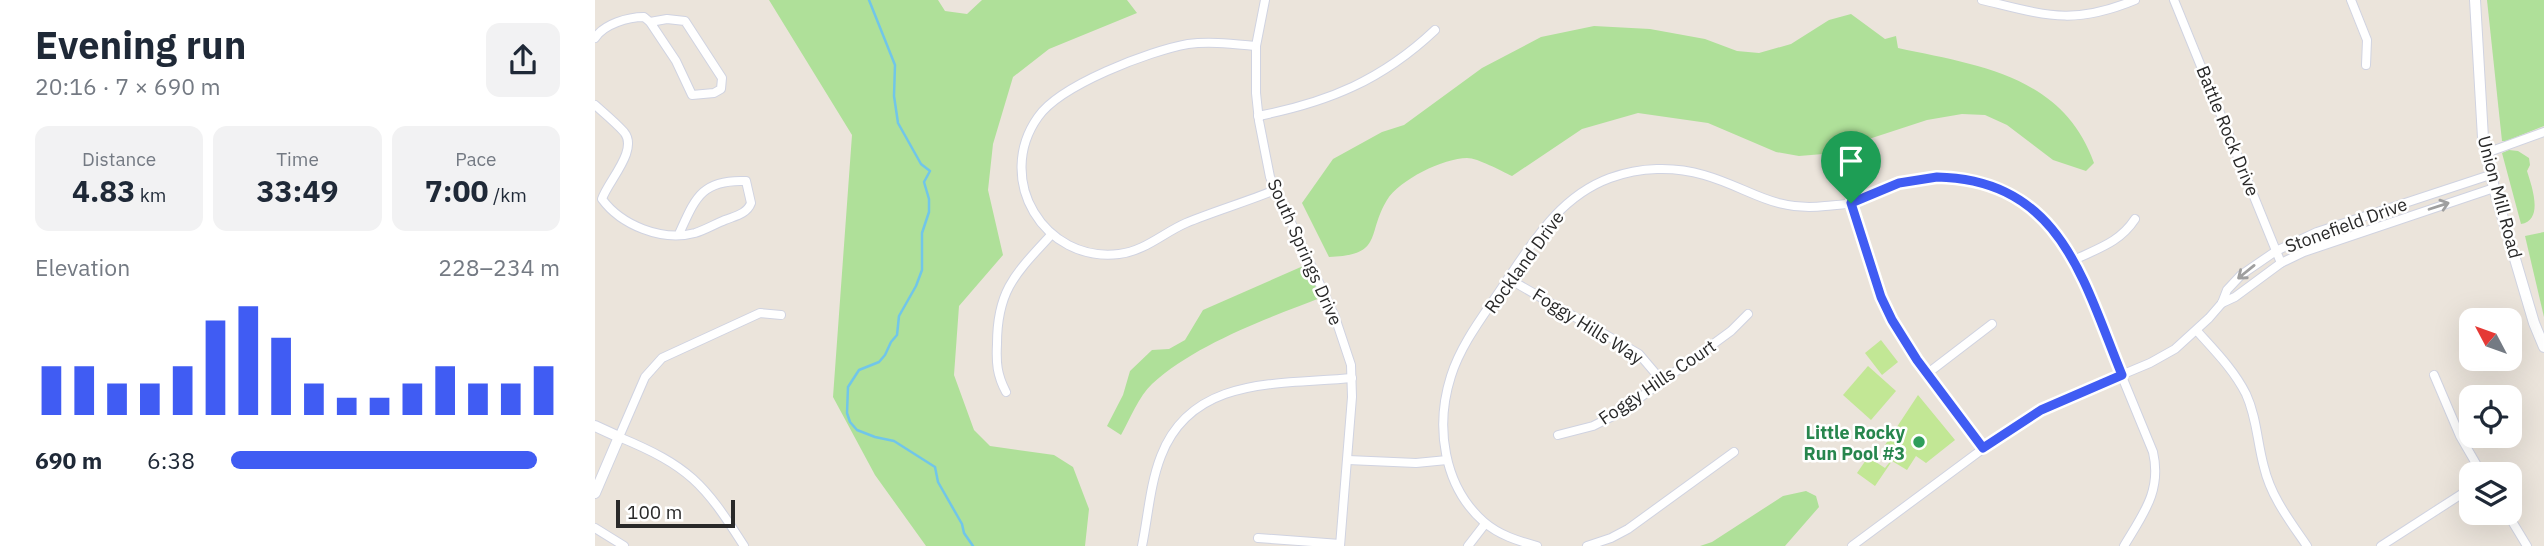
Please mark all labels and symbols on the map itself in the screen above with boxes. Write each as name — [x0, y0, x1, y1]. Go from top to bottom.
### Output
street label: Battle Rock Drive — [2191, 62, 2265, 200]
pin — [1821, 131, 1881, 203]
street label: Union Mill Road — [2473, 133, 2527, 261]
street label: South Springs Drive — [1262, 175, 1348, 329]
street label: Stonefield Drive — [2282, 192, 2410, 258]
one-way arrow — [2427, 199, 2449, 211]
street label: Rockland Drive — [1479, 206, 1569, 318]
one-way arrow — [2237, 264, 2255, 279]
street label: Foggy Hills Way — [1528, 283, 1648, 369]
north arrow — [2459, 308, 2522, 371]
street label: Foggy Hills Court — [1594, 334, 1720, 430]
place label: Little Rocky Run Pool #3 — [1804, 421, 1905, 465]
marker: Little Rocky Run Pool #3 — [1911, 434, 1927, 450]
scale bar — [616, 497, 735, 529]

